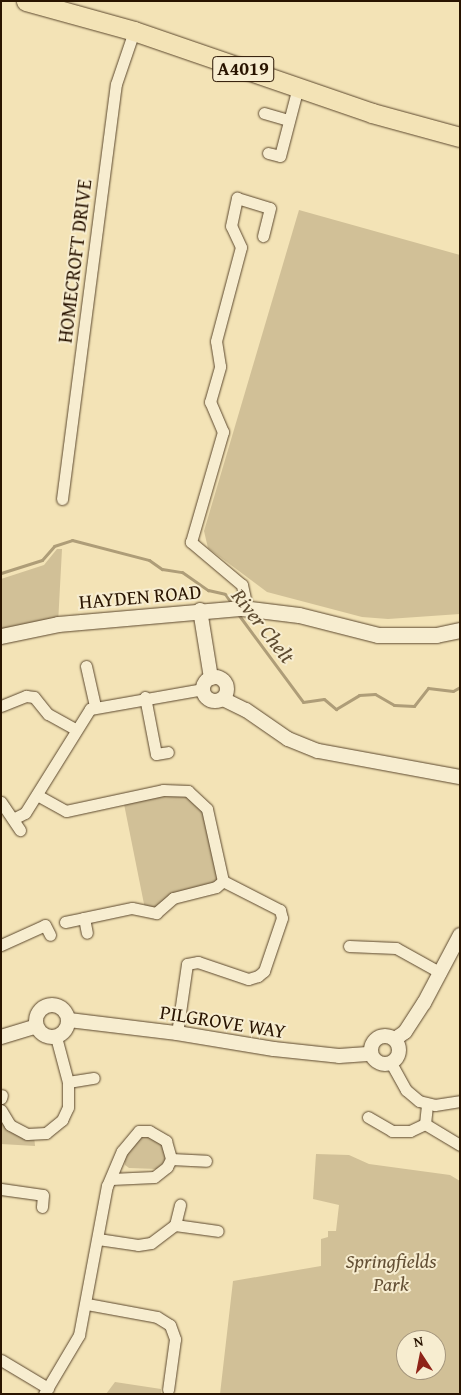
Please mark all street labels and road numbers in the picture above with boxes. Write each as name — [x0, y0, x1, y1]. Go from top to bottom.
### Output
road number: A4019 — [212, 52, 274, 86]
street label: HOMECROFT DRIVE — [52, 178, 96, 344]
street label: HAYDEN ROAD — [78, 579, 202, 613]
street label: PILGROVE WAY — [158, 999, 288, 1043]

